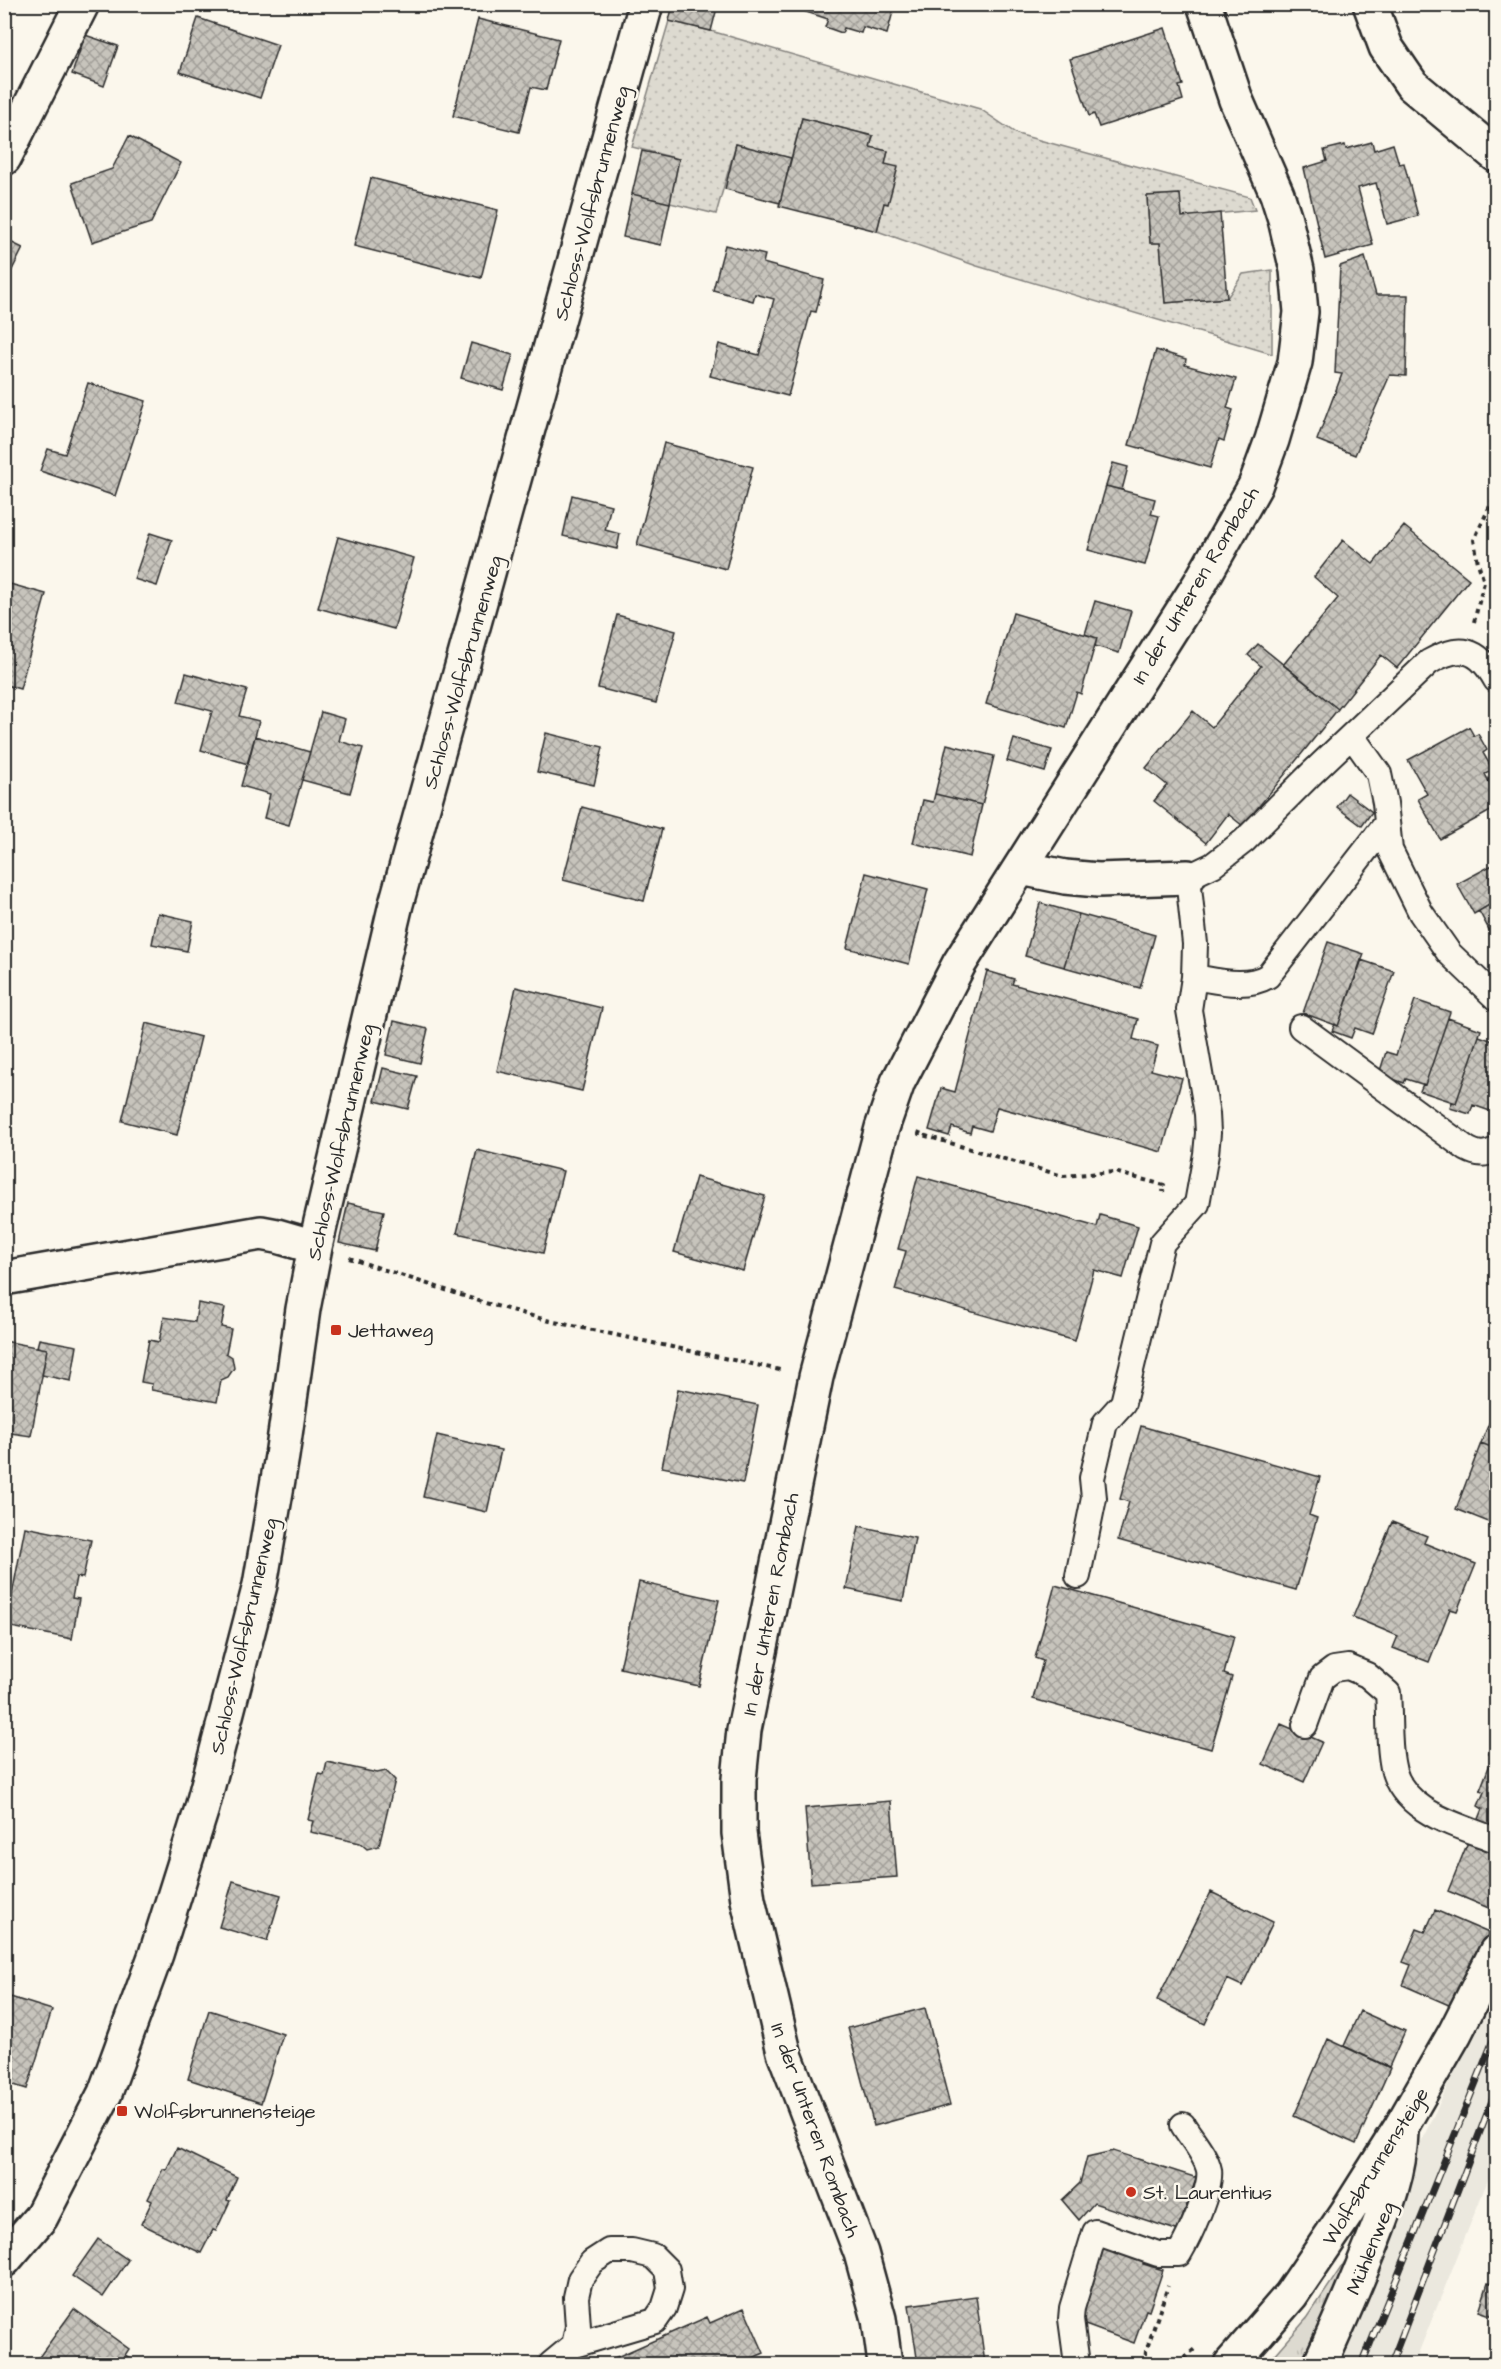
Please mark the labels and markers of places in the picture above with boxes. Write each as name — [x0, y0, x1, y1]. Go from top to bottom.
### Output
place label: Jettaweg — [348, 1317, 433, 1346]
marker: Jettaweg — [329, 1323, 343, 1337]
place label: Wolfsbrunnensteige — [134, 2098, 316, 2127]
marker: Wolfsbrunnensteige — [115, 2104, 129, 2118]
place label: St. Laurentius — [1143, 2179, 1272, 2207]
marker: St. Laurentius — [1124, 2185, 1138, 2199]

